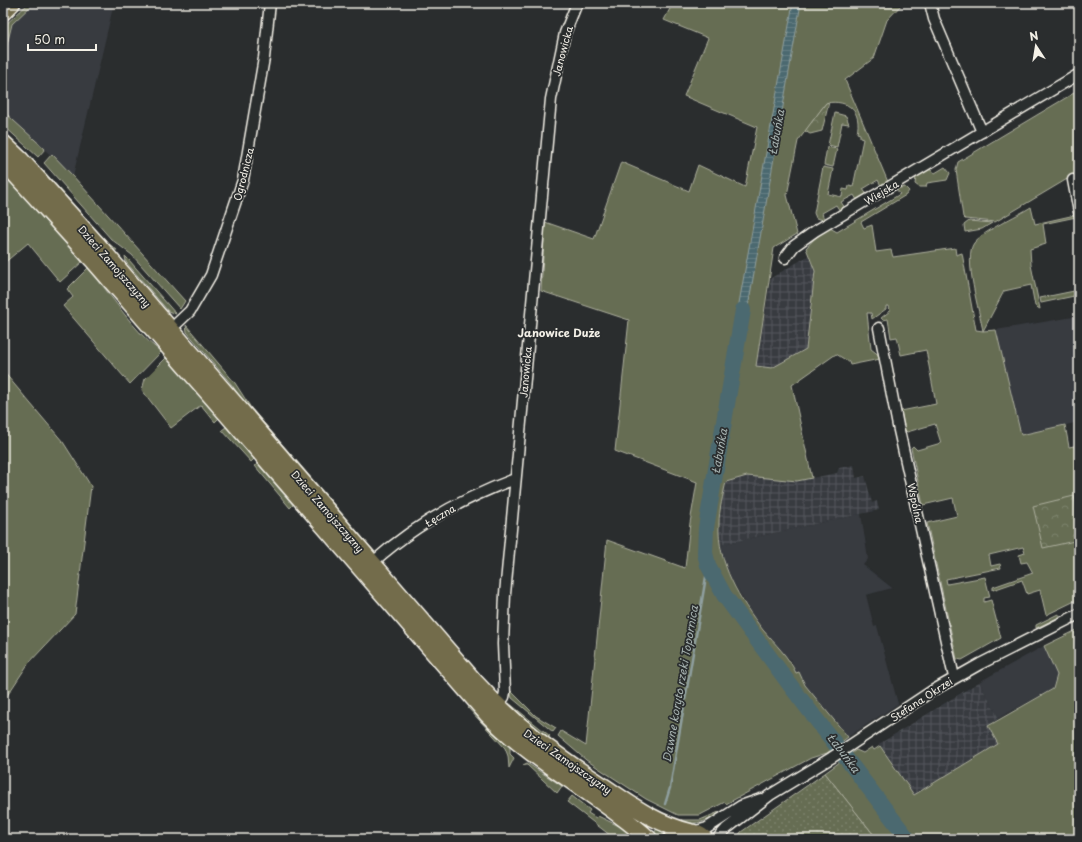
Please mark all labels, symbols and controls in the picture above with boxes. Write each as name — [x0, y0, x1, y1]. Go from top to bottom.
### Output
street label: Janowicka — [548, 23, 576, 78]
scale bar — [28, 26, 96, 52]
north arrow — [1016, 26, 1056, 66]
text: N — [1028, 26, 1040, 45]
text: 50 m — [34, 30, 65, 48]
water label: Łabuńka — [764, 107, 788, 156]
street label: Ogrodnicza — [229, 145, 257, 202]
street label: Wiejska — [861, 175, 902, 208]
street label: Dzieci Zamojszczyzny — [74, 222, 155, 311]
district label: Janowice Duże — [518, 324, 600, 341]
street label: Janowicka — [515, 345, 535, 398]
water label: Łabuńka — [707, 426, 731, 475]
street label: Dzieci Zamojszczyzny — [287, 467, 368, 556]
street label: Wspólna — [904, 481, 928, 525]
street label: Łęczna — [422, 500, 459, 530]
water label: Dawne koryto rzeki Topornica — [658, 603, 702, 764]
street label: Stefana Okrzei — [887, 673, 955, 725]
street label: Dzieci Zamojszczyzny — [521, 725, 615, 798]
water label: Łabuńka — [824, 730, 865, 777]

